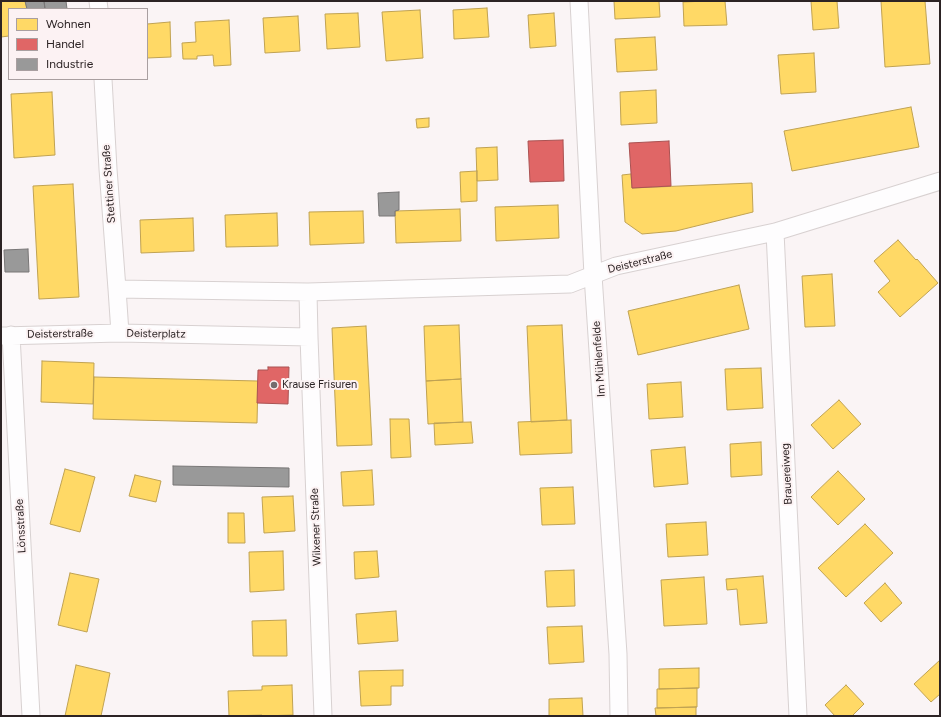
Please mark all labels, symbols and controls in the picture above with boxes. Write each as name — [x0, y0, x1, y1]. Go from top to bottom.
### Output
legend — [8, 8, 148, 80]
text: Wohnen — [46, 17, 91, 31]
text: Handel — [46, 37, 84, 51]
text: Industrie — [46, 57, 93, 71]
street label: Stettiner Straße — [100, 144, 118, 224]
street label: Deisterstraße — [606, 248, 674, 276]
street label: Im Mühlenfelde — [590, 321, 608, 397]
street label: Deisterstraße — [27, 327, 93, 341]
street label: Deisterplatz — [126, 327, 186, 341]
place label: Krause Frisuren — [282, 378, 357, 392]
marker: Krause Frisuren — [269, 380, 279, 390]
street label: Brauereiweg — [779, 443, 795, 505]
street label: Wilxener Straße — [308, 488, 324, 566]
street label: Lönsstraße — [13, 499, 29, 553]

